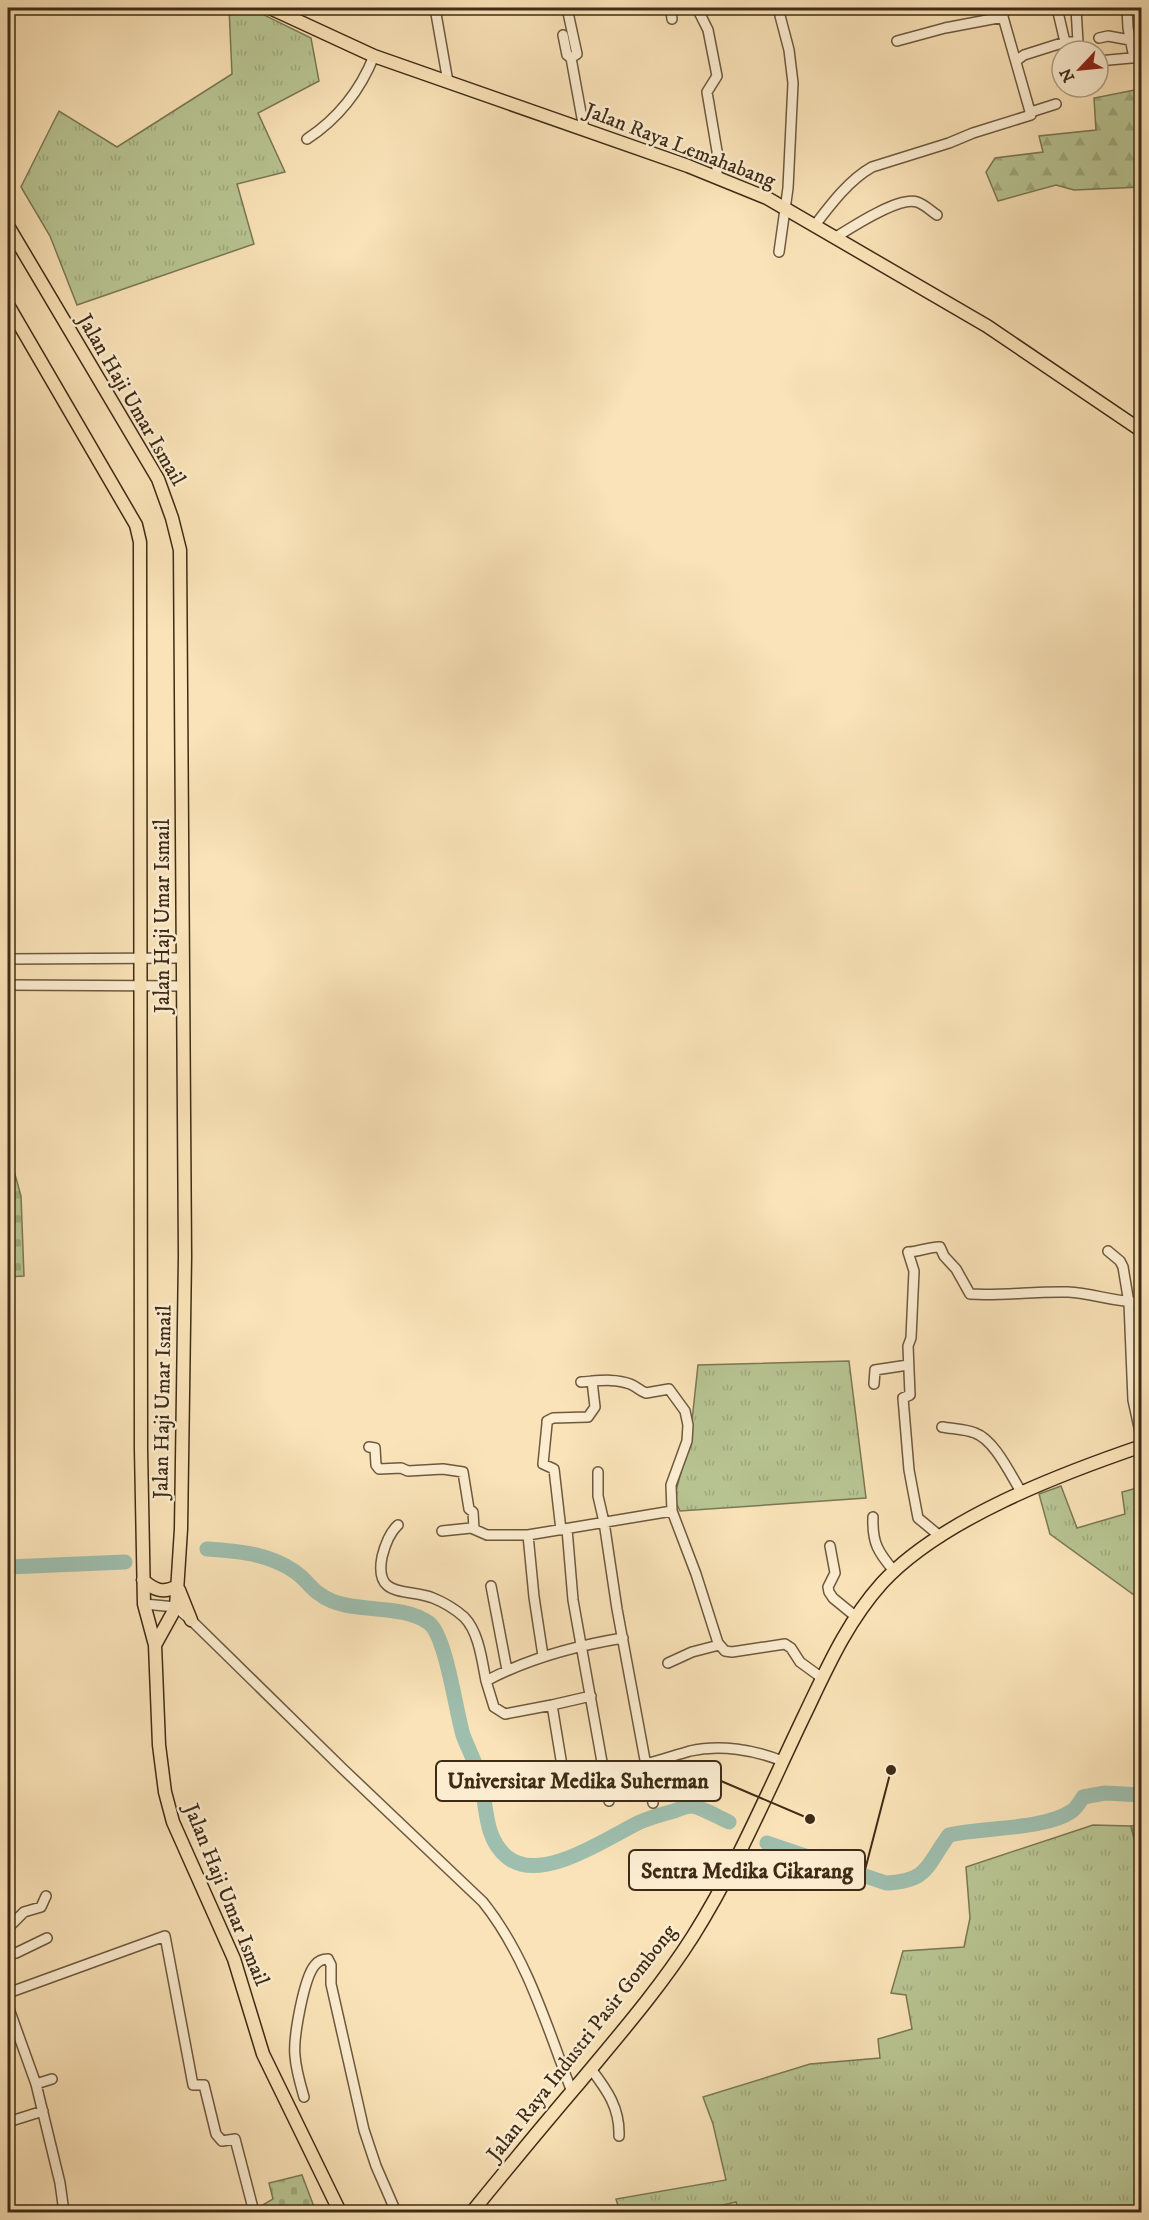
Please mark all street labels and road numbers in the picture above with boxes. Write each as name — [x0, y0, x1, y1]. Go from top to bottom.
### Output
street label: Jalan Raya Lemahabang — [579, 97, 780, 195]
street label: Jalan Haji Umar Ismail — [70, 308, 191, 491]
street label: Jalan Haji Umar Ismail — [150, 818, 176, 1015]
street label: Jalan Haji Umar Ismail — [148, 1304, 178, 1501]
street label: Jalan Haji Umar Ismail — [177, 1798, 275, 1990]
street label: Jalan Raya Industri Pasir Gombong — [480, 1919, 683, 2168]

